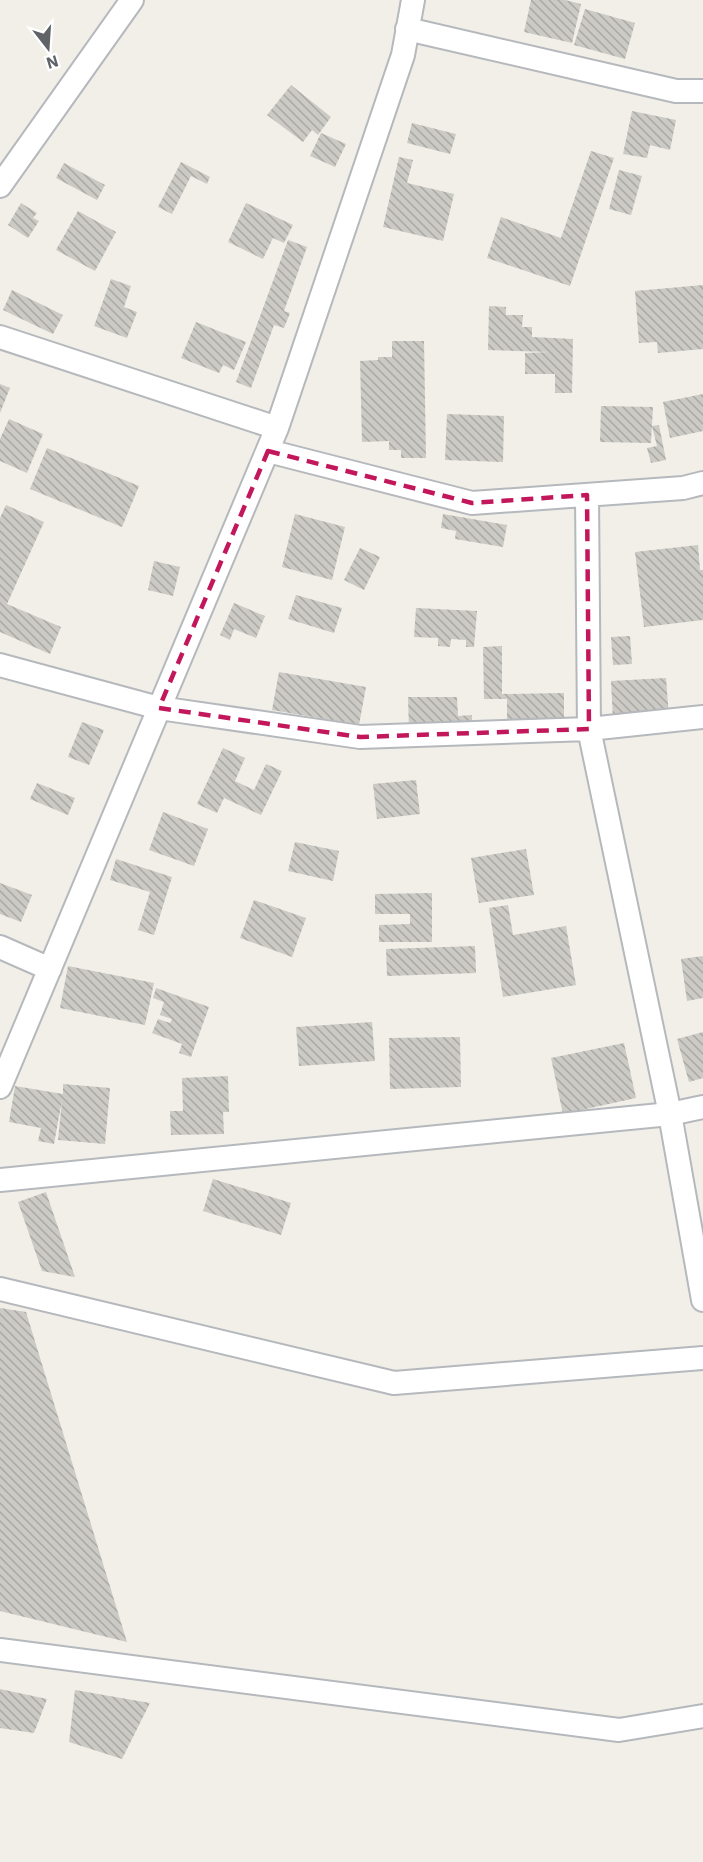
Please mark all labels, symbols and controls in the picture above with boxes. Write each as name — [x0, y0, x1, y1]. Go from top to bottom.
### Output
north arrow — [18, 18, 78, 78]
text: N — [44, 51, 61, 74]

